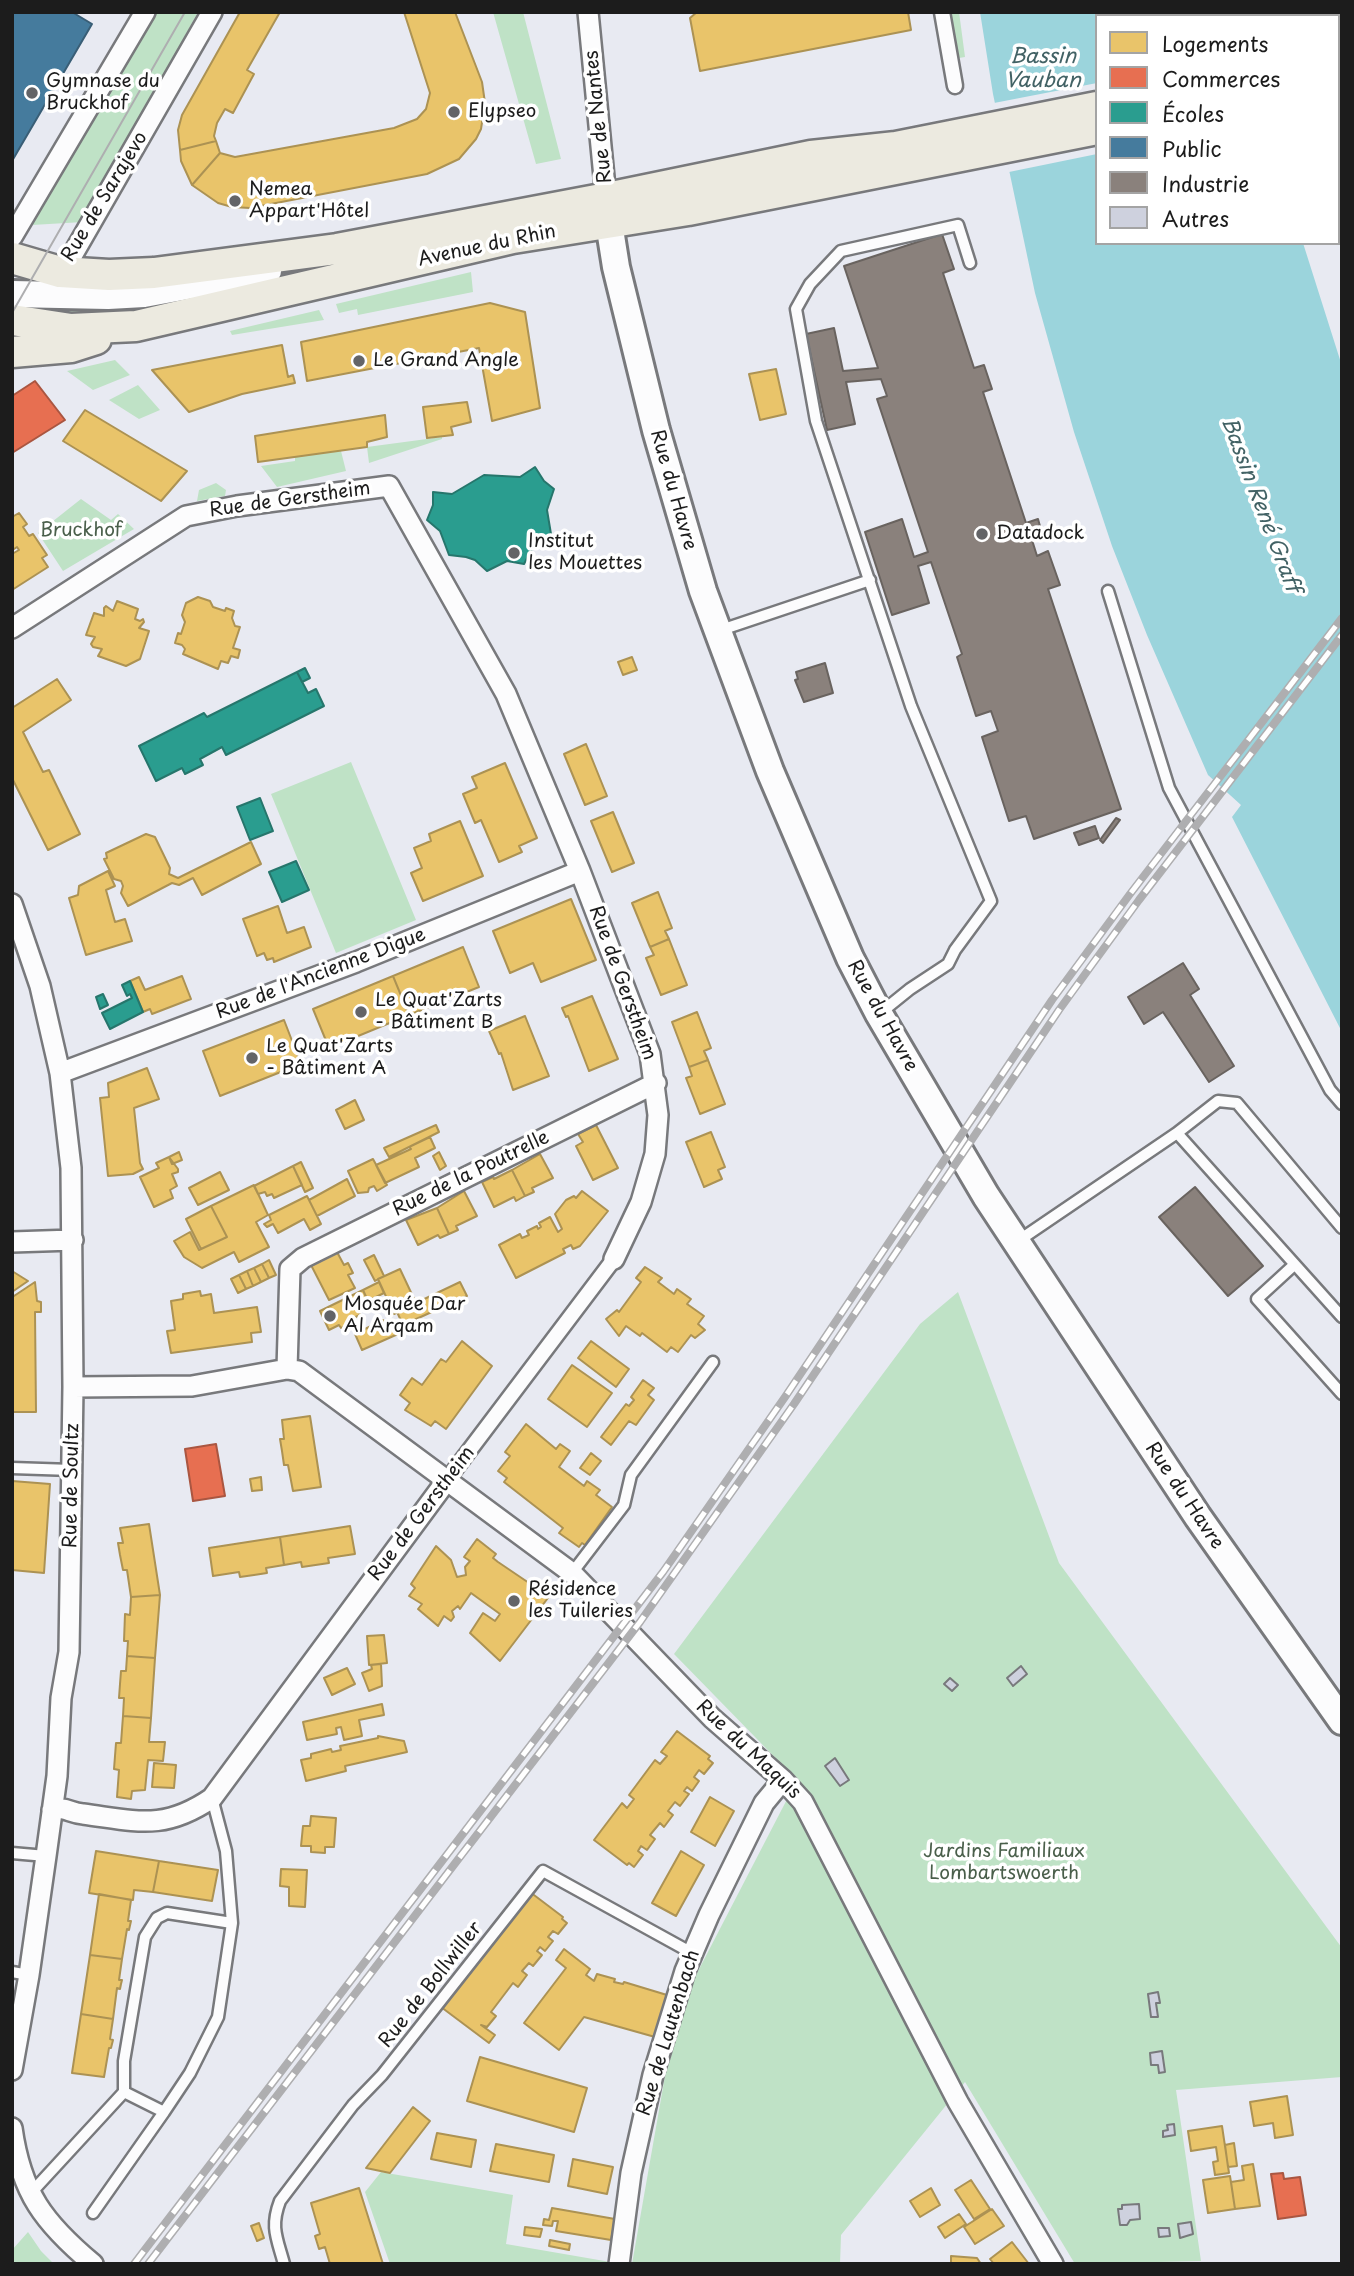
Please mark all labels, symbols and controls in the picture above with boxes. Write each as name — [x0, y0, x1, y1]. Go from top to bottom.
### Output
legend — [1095, 14, 1340, 245]
text: Logements — [1162, 27, 1268, 59]
water label: Bassin Vauban — [1005, 44, 1081, 94]
street label: Rue de Nantes — [581, 49, 617, 185]
text: Commerces — [1162, 62, 1280, 94]
place label: Gymnase du Bruckhof — [46, 71, 160, 115]
marker: Gymnase du Bruckhof — [24, 85, 40, 101]
text: Écoles — [1162, 97, 1224, 129]
place label: Elypseo — [468, 101, 536, 123]
marker: Elypseo — [446, 104, 462, 120]
street label: Rue de Sarajevo — [57, 128, 153, 266]
text: Public — [1162, 132, 1222, 164]
text: Industrie — [1162, 167, 1249, 199]
place label: Nemea Appart'Hôtel — [249, 179, 369, 223]
marker: Nemea Appart'Hôtel — [227, 193, 243, 209]
text: Autres — [1162, 202, 1229, 234]
street label: Avenue du Rhin — [416, 220, 558, 272]
place label: Le Grand Angle — [373, 350, 519, 372]
marker: Le Grand Angle — [351, 353, 367, 369]
water label: Bassin René Graff — [1215, 414, 1305, 596]
street label: Rue du Havre — [645, 427, 701, 553]
street label: Rue de Gerstheim — [208, 477, 372, 523]
park label: Bruckhof — [40, 520, 122, 542]
place label: Datadock — [996, 523, 1084, 545]
marker: Datadock — [974, 526, 990, 542]
place label: Institut les Mouettes — [528, 531, 642, 575]
marker: Institut les Mouettes — [506, 545, 522, 561]
street label: Rue de Gerstheim — [584, 903, 660, 1063]
street label: Rue de l'Ancienne Digue — [213, 923, 429, 1025]
street label: Rue du Havre — [842, 956, 922, 1076]
place label: Le Quat'Zarts - Bâtiment B — [375, 990, 502, 1034]
marker: Le Quat'Zarts - Bâtiment B — [353, 1004, 369, 1020]
place label: Le Quat'Zarts - Bâtiment A — [266, 1036, 393, 1080]
marker: Le Quat'Zarts - Bâtiment A — [244, 1050, 260, 1066]
street label: Rue de la Poutrelle — [389, 1126, 553, 1222]
place label: Mosquée Dar Al Arqam — [344, 1294, 465, 1338]
marker: Mosquée Dar Al Arqam — [322, 1308, 338, 1324]
street label: Rue de Soultz — [60, 1423, 84, 1549]
street label: Rue du Havre — [1140, 1438, 1228, 1554]
street label: Rue de Gerstheim — [364, 1442, 480, 1586]
place label: Résidence les Tuileries — [528, 1579, 633, 1623]
marker: Résidence les Tuileries — [506, 1593, 522, 1609]
street label: Rue du Maquis — [691, 1696, 805, 1804]
park label: Jardins Familiaux Lombartswoerth — [923, 1841, 1085, 1885]
street label: Rue de Bollwiller — [375, 1917, 487, 2053]
street label: Rue de Lautenbach — [633, 1947, 705, 2119]

